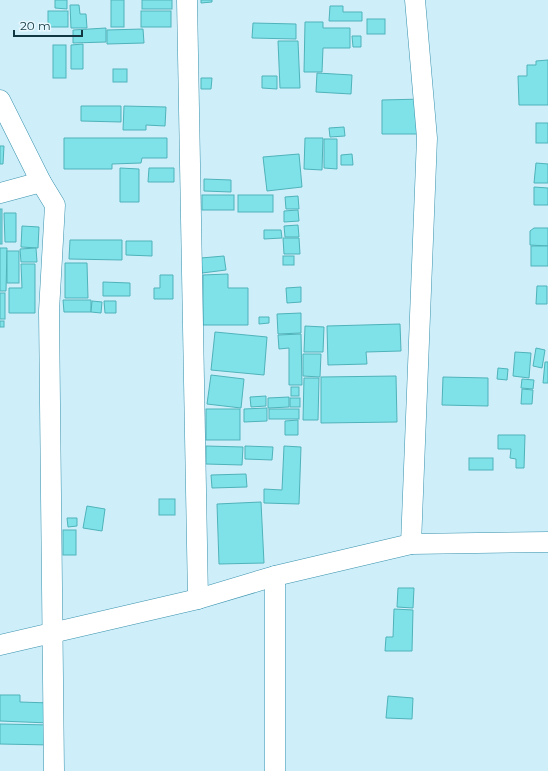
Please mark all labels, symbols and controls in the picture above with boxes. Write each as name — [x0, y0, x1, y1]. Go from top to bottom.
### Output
scale bar — [14, 12, 82, 38]
text: 20 m — [20, 18, 51, 33]

